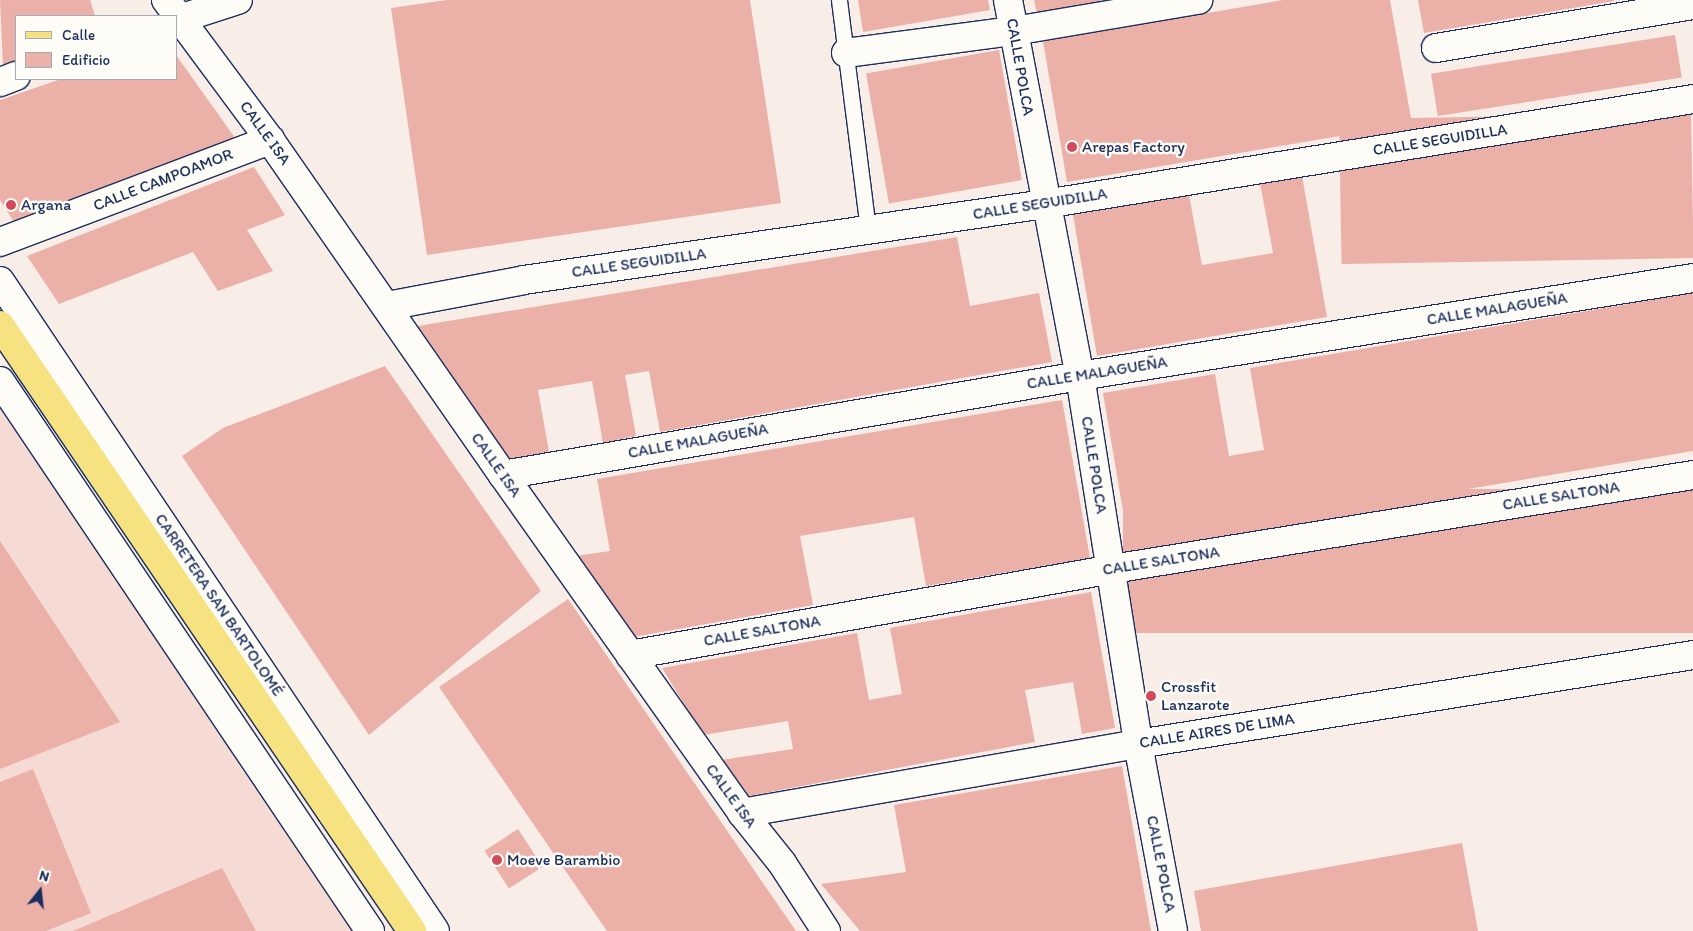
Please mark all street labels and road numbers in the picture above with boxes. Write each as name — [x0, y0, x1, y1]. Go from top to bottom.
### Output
street label: CALLE POLCA — [1002, 17, 1038, 117]
street label: CALLE ISA — [235, 97, 295, 169]
street label: CALLE SEGUIDILLA — [1371, 120, 1509, 160]
street label: CALLE CAMPOAMOR — [91, 145, 235, 215]
street label: CALLE SEGUIDILLA — [971, 184, 1109, 224]
street label: CALLE SEGUIDILLA — [570, 244, 708, 282]
street label: CALLE MALAGUEÑA — [1425, 288, 1569, 330]
street label: CALLE MALAGUEÑA — [1025, 352, 1169, 394]
street label: CALLE POLCA — [1077, 415, 1111, 515]
street label: CALLE MALAGUEÑA — [626, 419, 770, 463]
street label: CALLE ISA — [467, 429, 525, 501]
street label: CALLE SALTONA — [1501, 477, 1621, 515]
street label: CARRETERA SAN BARTOLOMÉ — [150, 510, 288, 700]
street label: CALLE SALTONA — [1101, 542, 1221, 580]
street label: CALLE SALTONA — [702, 611, 822, 651]
street label: CALLE AIRES DE LIMA — [1139, 709, 1295, 753]
street label: CALLE ISA — [701, 760, 761, 832]
street label: CALLE POLCA — [1142, 814, 1180, 914]

